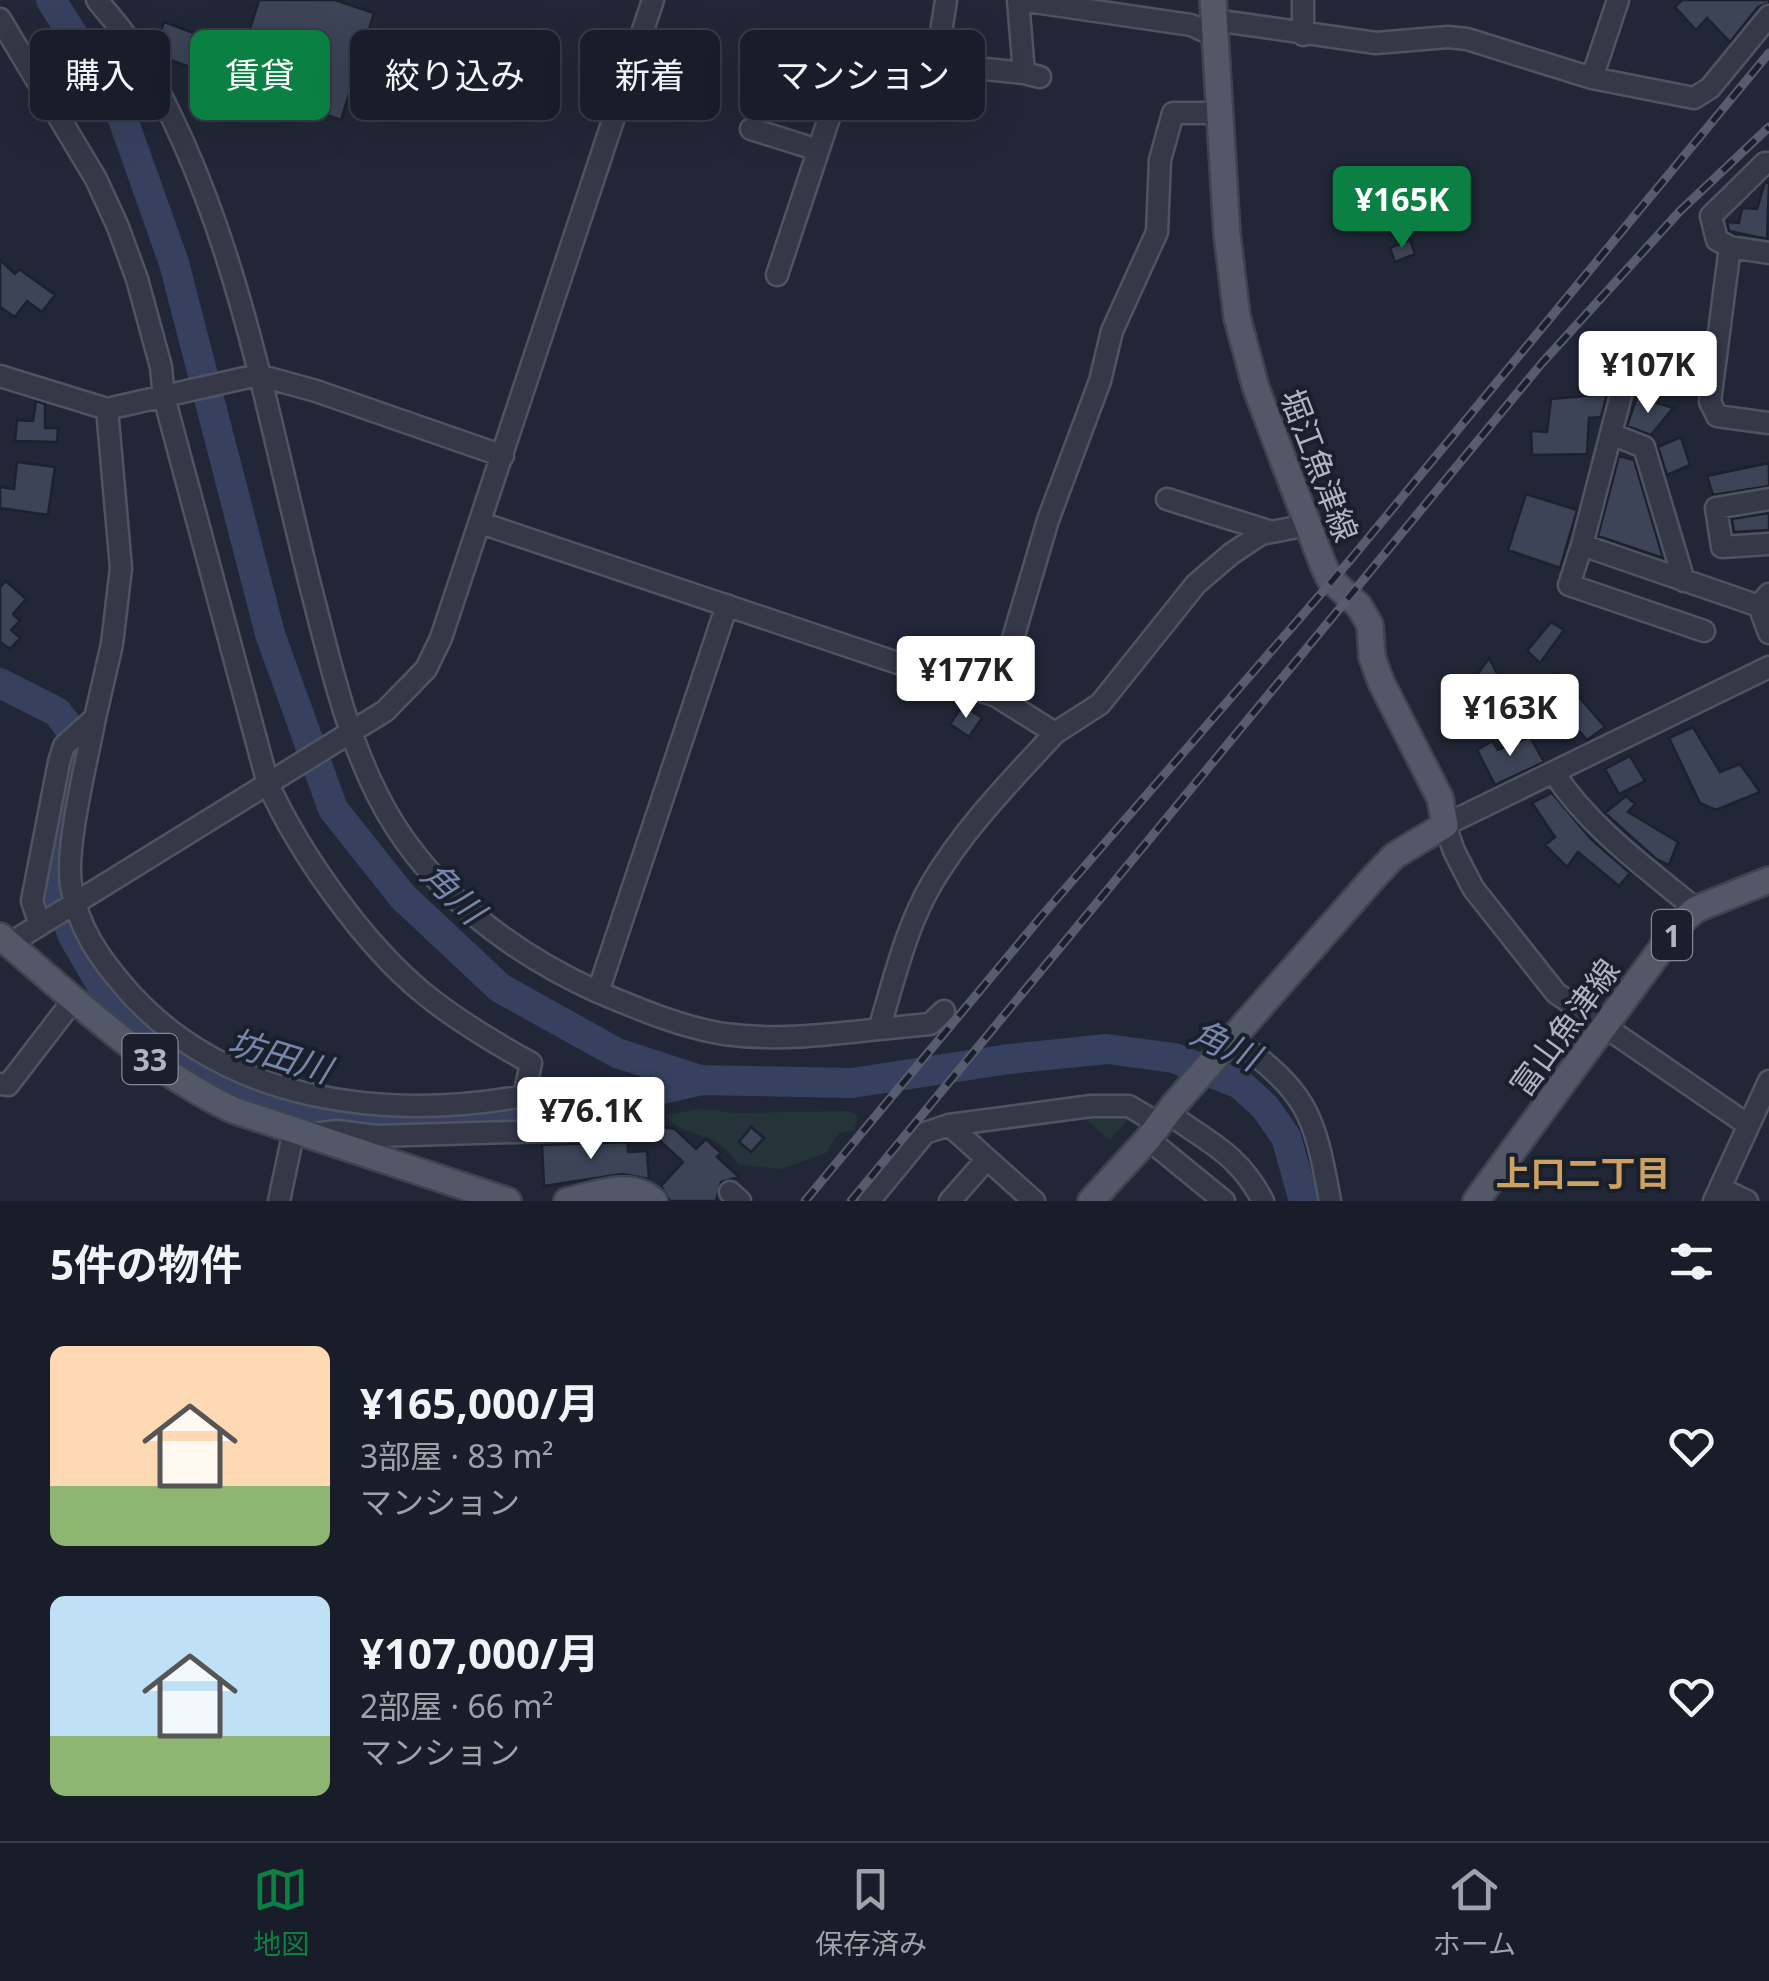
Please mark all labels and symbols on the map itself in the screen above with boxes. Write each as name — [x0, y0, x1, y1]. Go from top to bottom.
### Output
pin: ¥165K — [1332, 166, 1472, 251]
pin: ¥107K — [1578, 331, 1718, 416]
street label: 堀江魚津線 — [1271, 383, 1369, 547]
pin: ¥177K — [896, 636, 1036, 721]
pin: ¥163K — [1440, 674, 1580, 759]
water label: 角川 — [412, 851, 498, 936]
road number: 1 — [1652, 910, 1692, 960]
street label: 富山魚津線 — [1500, 950, 1628, 1104]
water label: 角川 — [1184, 1008, 1271, 1082]
water label: 坊田川 — [223, 1017, 341, 1094]
road number: 33 — [122, 1034, 178, 1084]
pin: ¥76.1K — [510, 1077, 672, 1162]
district label: 上口二丁目 — [1495, 1149, 1671, 1196]

